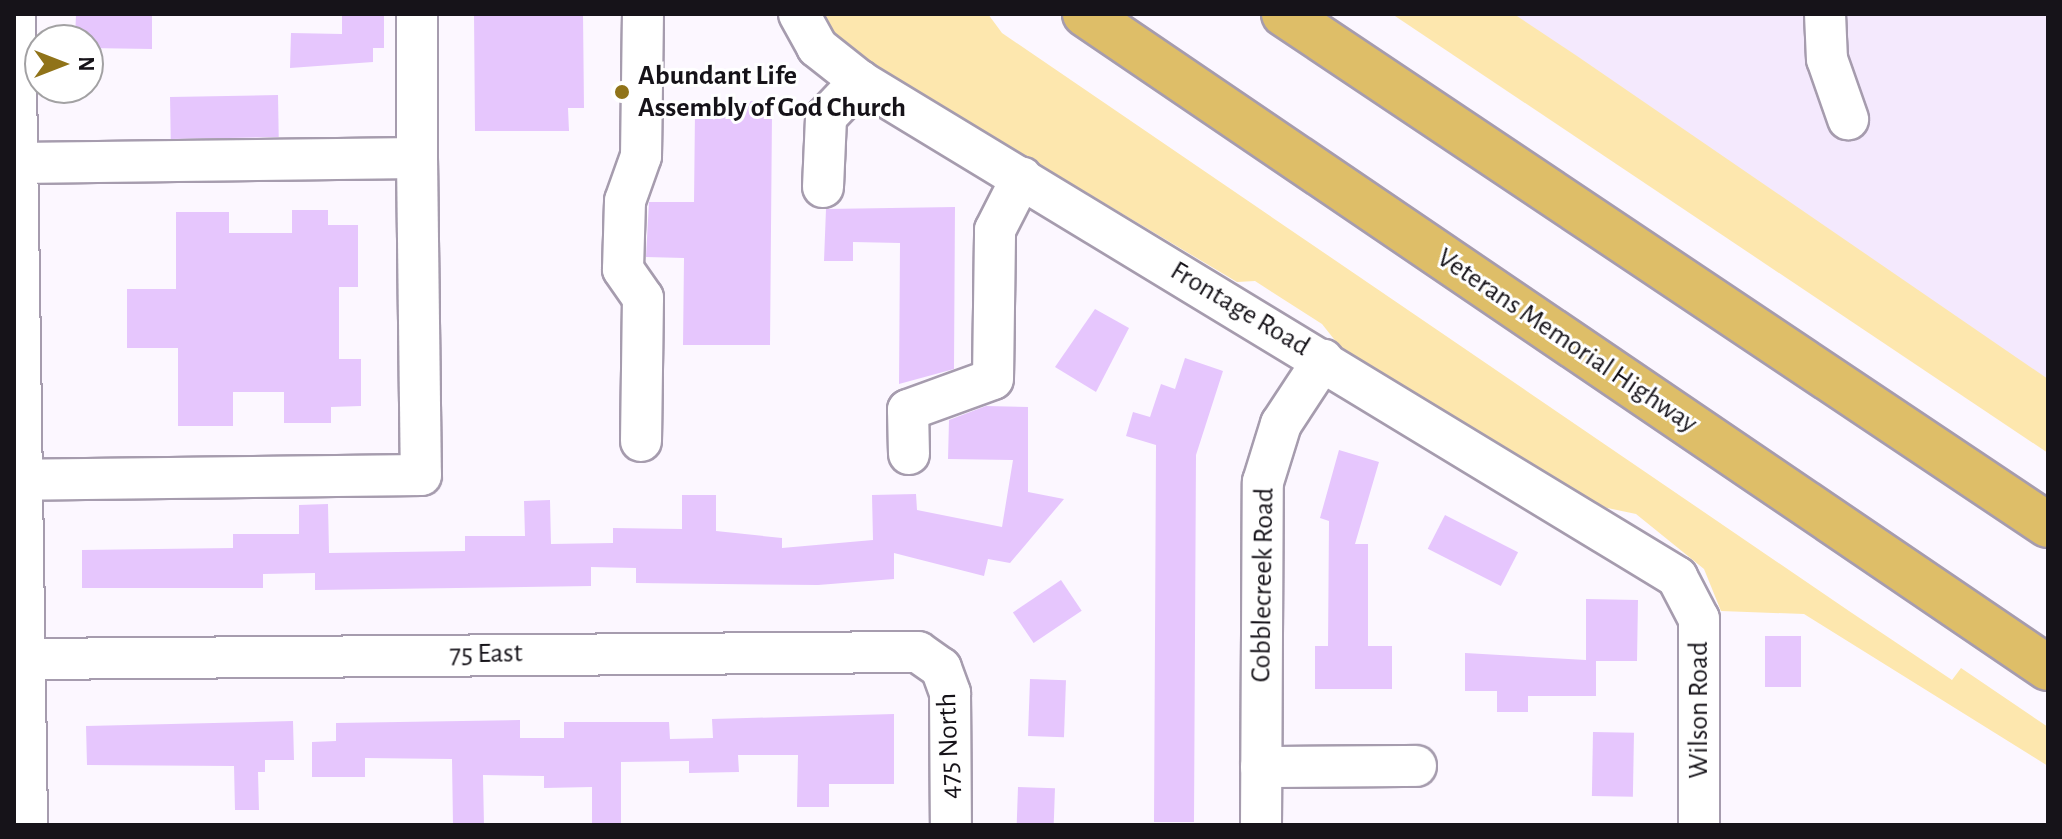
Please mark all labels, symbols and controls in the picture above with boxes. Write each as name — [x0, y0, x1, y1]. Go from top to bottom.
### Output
north arrow — [24, 24, 104, 104]
text: N — [75, 56, 97, 72]
place label: Abundant Life Assembly of God Church — [638, 59, 906, 125]
marker: Abundant Life Assembly of God Church — [613, 83, 631, 101]
street label: Veterans Memorial Highway — [1430, 241, 1704, 441]
street label: Frontage Road — [1164, 254, 1316, 364]
street label: Cobblecreek Road — [1245, 487, 1281, 683]
street label: 75 East — [449, 637, 523, 671]
street label: Wilson Road — [1682, 641, 1716, 779]
street label: 475 North — [930, 692, 968, 800]

